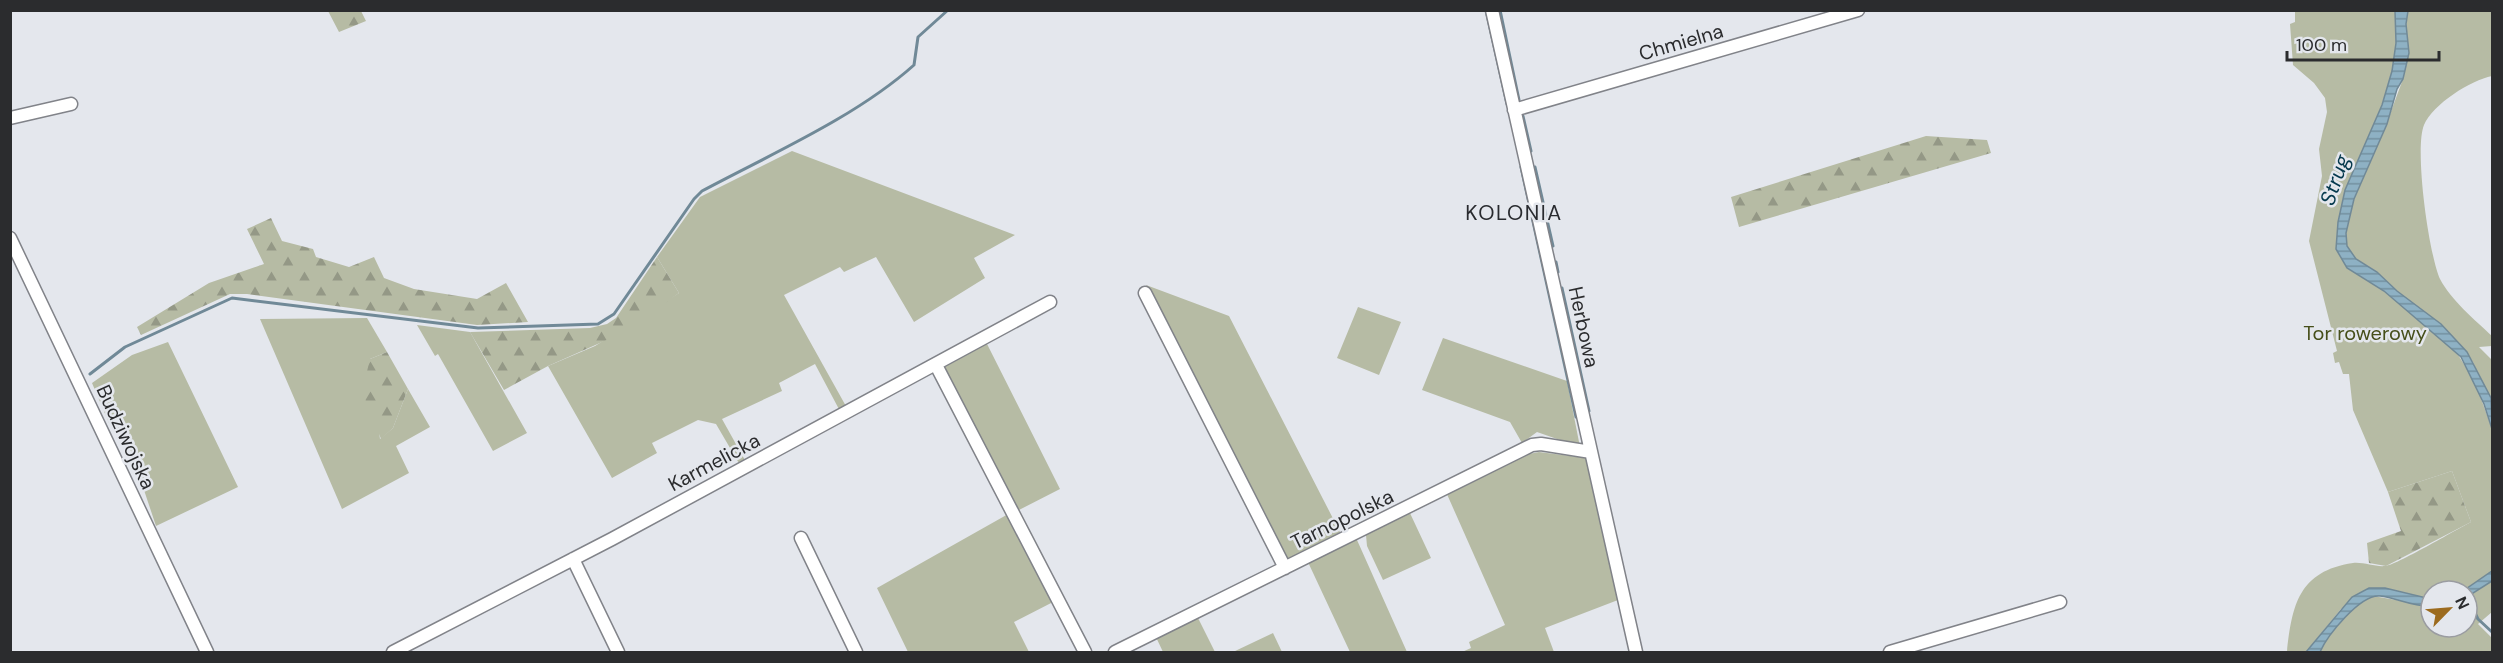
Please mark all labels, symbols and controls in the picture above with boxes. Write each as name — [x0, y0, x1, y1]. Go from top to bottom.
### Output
street label: Chmielna — [1636, 18, 1726, 66]
scale bar — [2287, 24, 2438, 62]
text: 100 m — [2296, 33, 2347, 57]
water label: Strug — [2313, 151, 2357, 209]
district label: KOLONIA — [1465, 199, 1563, 227]
street label: Herbowa — [1563, 284, 1605, 370]
park label: Tor rowerowy — [2303, 320, 2427, 346]
street label: Budziwojska — [90, 381, 162, 493]
street label: Karmelicka — [664, 427, 764, 497]
street label: Tarnopolska — [1286, 483, 1398, 555]
north arrow — [2419, 579, 2479, 639]
text: N — [2450, 593, 2474, 613]

